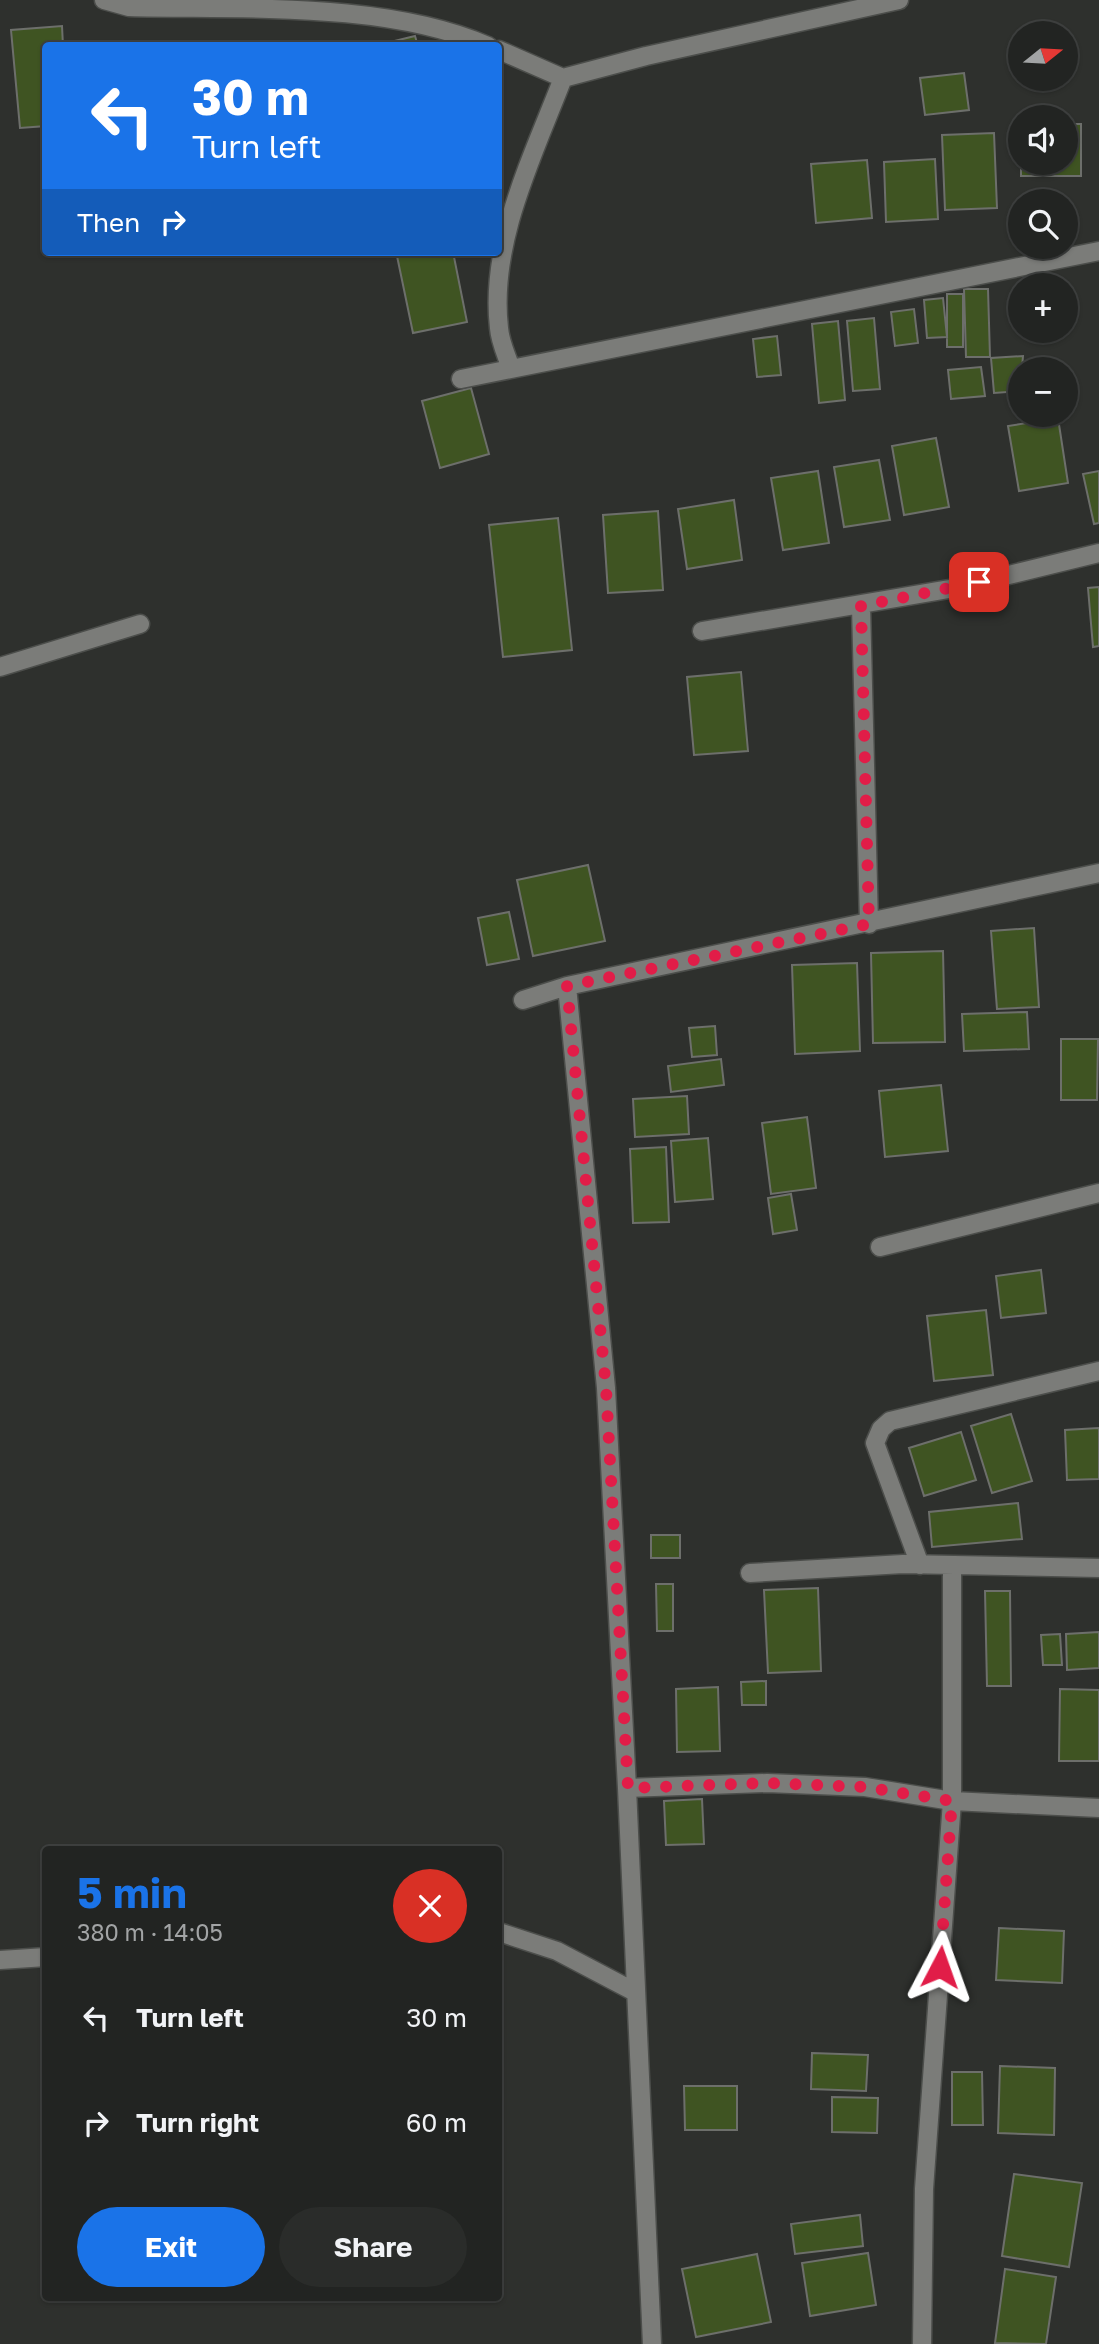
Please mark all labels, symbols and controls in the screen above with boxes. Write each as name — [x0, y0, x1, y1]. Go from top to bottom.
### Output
north arrow — [1008, 21, 1078, 91]
map controls — [1008, 21, 1078, 427]
text: 30 m — [192, 67, 309, 126]
icon: left — [77, 70, 168, 161]
button: sound — [1008, 105, 1078, 175]
text: Turn left — [192, 127, 321, 165]
button: search — [1008, 189, 1078, 259]
icon: right — [154, 203, 192, 241]
text: Then — [77, 207, 140, 238]
button: + — [1008, 273, 1078, 343]
button: − — [1008, 357, 1078, 427]
pin — [949, 552, 1009, 612]
icon: arrive — [960, 563, 998, 601]
text: 5 min — [77, 1867, 187, 1917]
button: close — [393, 1869, 467, 1943]
text: 380 m · 14:05 — [77, 1918, 223, 1946]
position arrow — [903, 1930, 977, 2004]
icon: left — [77, 1999, 115, 2037]
text: Turn left — [136, 2002, 244, 2033]
text: 30 m — [406, 2002, 467, 2033]
icon: right — [77, 2104, 115, 2142]
text: Turn right — [136, 2107, 259, 2138]
text: 60 m — [406, 2107, 467, 2138]
button: Exit — [77, 2207, 265, 2287]
button: Share — [279, 2207, 467, 2287]

